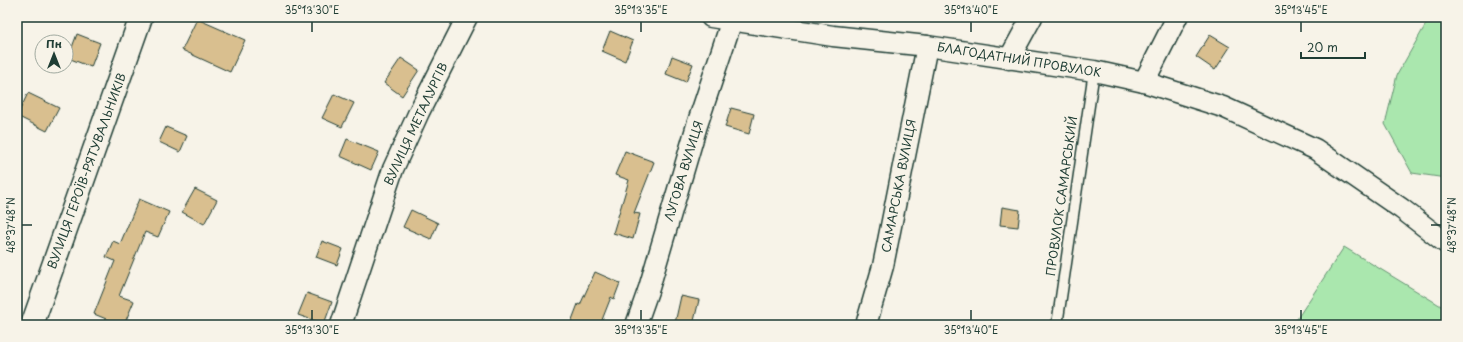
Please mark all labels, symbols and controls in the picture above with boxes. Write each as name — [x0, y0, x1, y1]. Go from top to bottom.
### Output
text: 35°13'30"E — [285, 2, 339, 17]
text: 35°13'35"E — [614, 2, 668, 17]
text: 35°13'40"E — [944, 2, 998, 17]
text: 35°13'45"E — [1274, 2, 1328, 17]
north arrow — [34, 34, 74, 74]
scale bar — [1301, 34, 1365, 60]
text: Пн — [46, 35, 62, 52]
street label: БЛАГОДАТНИЙ ПРОВУЛОК — [936, 37, 1103, 81]
text: 20 m — [1307, 38, 1338, 56]
street label: ВУЛИЦЯ МЕТАЛУРГІВ — [379, 59, 452, 188]
street label: ВУЛИЦЯ ГЕРОЇВ-РЯТУВАЛЬНИКІВ — [42, 70, 130, 271]
street label: ПРОВУЛОК САМАРСЬКИЙ — [1041, 115, 1081, 277]
street label: ЛУГОВА ВУЛИЦЯ — [659, 118, 707, 223]
street label: САМАРСЬКА ВУЛИЦЯ — [876, 118, 920, 254]
text: 48°37'48"N — [3, 197, 18, 253]
text: 48°37'48"N — [1444, 197, 1459, 253]
text: 35°13'30"E — [285, 322, 339, 337]
text: 35°13'35"E — [614, 322, 668, 337]
text: 35°13'40"E — [944, 322, 998, 337]
text: 35°13'45"E — [1274, 322, 1328, 337]

